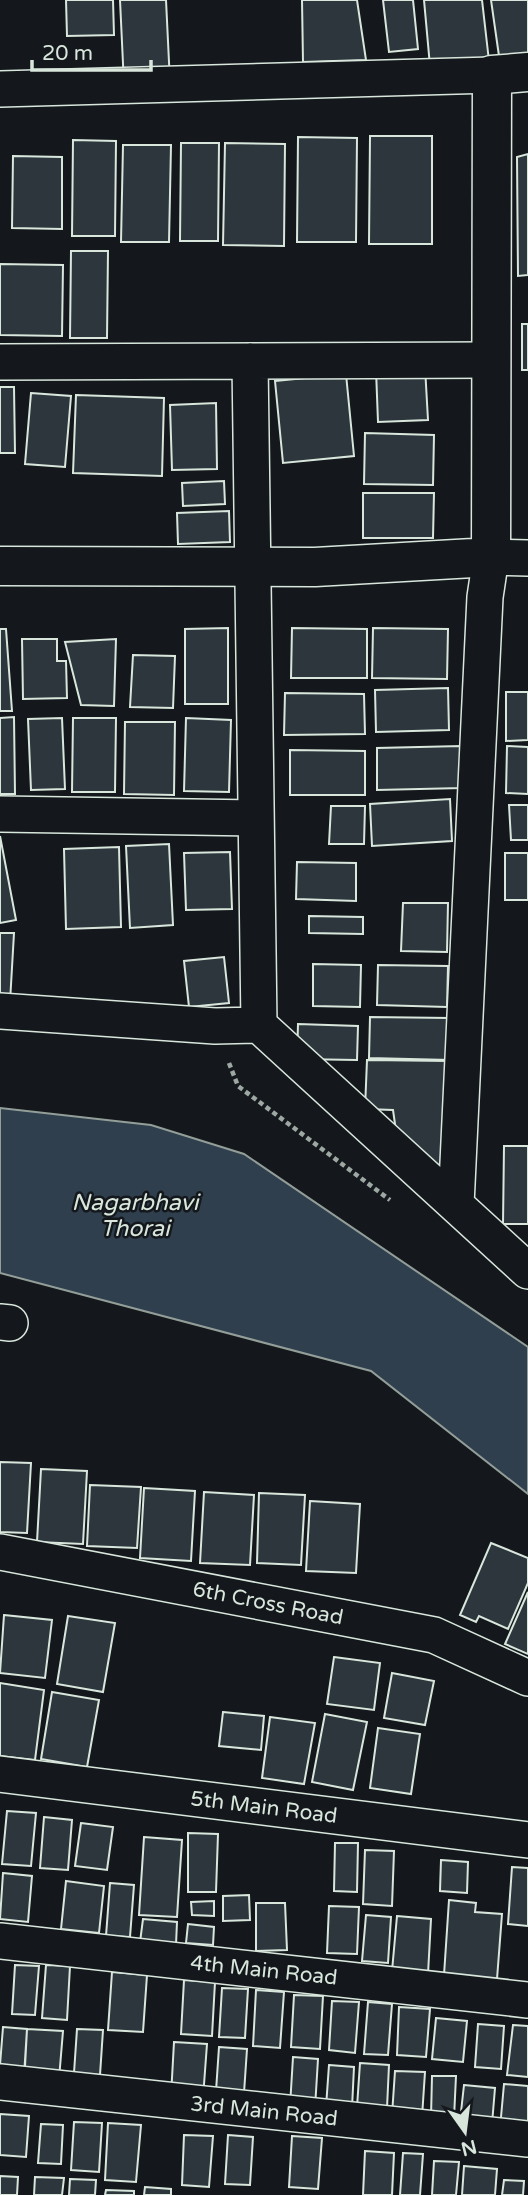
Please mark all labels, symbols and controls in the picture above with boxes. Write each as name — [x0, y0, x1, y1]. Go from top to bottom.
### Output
scale bar — [32, 28, 150, 72]
text: 20 m — [42, 41, 93, 66]
water label: Nagarbhavi Thorai — [72, 1189, 202, 1243]
street label: 6th Cross Road — [191, 1577, 345, 1630]
street label: 5th Main Road — [189, 1786, 339, 1829]
street label: 4th Main Road — [189, 1950, 339, 1991]
street label: 3rd Main Road — [189, 2091, 339, 2132]
north arrow — [430, 2097, 500, 2167]
text: N — [459, 2135, 479, 2160]

